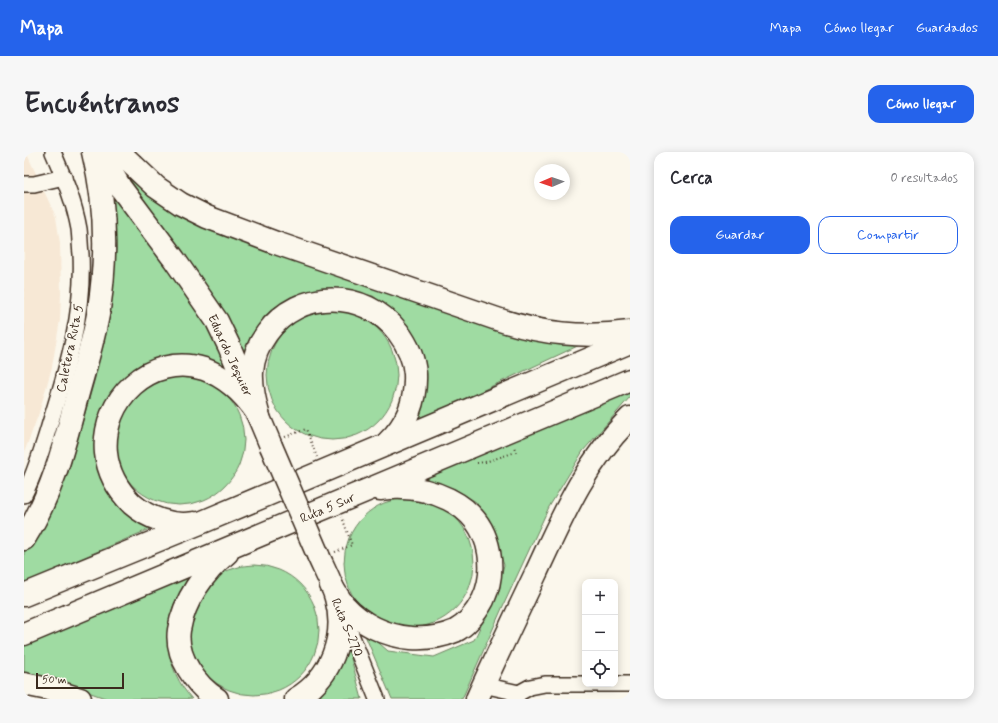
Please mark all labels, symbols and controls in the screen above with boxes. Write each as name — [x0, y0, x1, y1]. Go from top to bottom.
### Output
text: Mapa — [20, 16, 63, 41]
text: Mapa — [770, 19, 802, 37]
text: Cómo llegar — [824, 19, 894, 37]
text: Guardados — [916, 19, 978, 37]
button: Cómo llegar — [868, 85, 974, 123]
text: Encuéntranos — [24, 86, 180, 123]
north arrow — [534, 164, 570, 200]
text: Cerca — [670, 167, 713, 189]
text: 0 resultados — [890, 170, 958, 187]
button: Guardar — [670, 216, 810, 254]
button: Compartir — [818, 216, 958, 254]
street label: Caletera Ruta 5 — [53, 302, 88, 394]
street label: Eduardo Jequier — [203, 312, 256, 400]
street label: Ruta 5 Sur — [298, 489, 358, 528]
map controls — [582, 579, 618, 687]
button: + — [582, 579, 618, 615]
street label: Ruta S-270 — [327, 596, 367, 659]
button: − — [582, 615, 618, 651]
button: locate — [582, 651, 618, 687]
scale bar — [36, 671, 124, 690]
text: 50 m — [42, 673, 67, 687]

